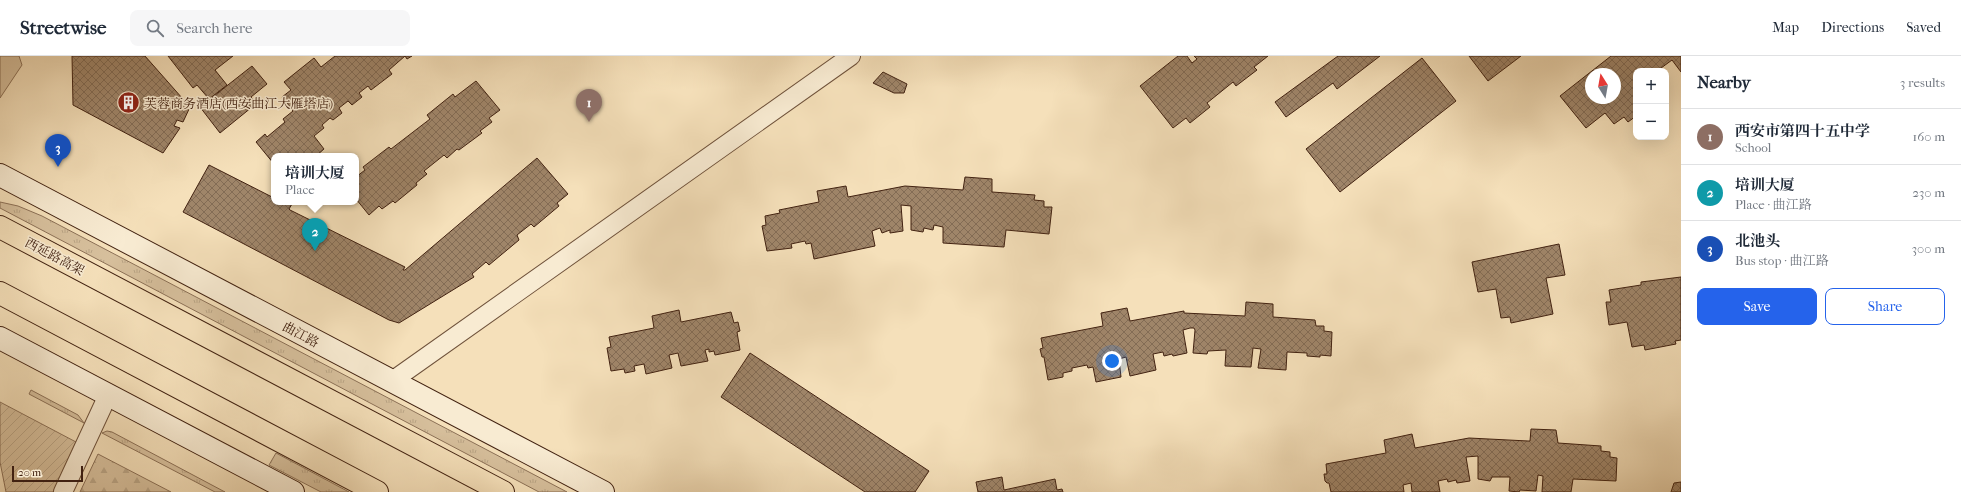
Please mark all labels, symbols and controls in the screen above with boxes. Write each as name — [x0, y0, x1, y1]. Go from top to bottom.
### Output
search box — [130, 10, 410, 46]
text: Streetwise — [20, 17, 106, 39]
icon: search — [144, 17, 166, 39]
text: Search here — [176, 19, 252, 37]
text: Map — [1772, 19, 1799, 36]
text: Directions — [1821, 19, 1884, 36]
text: Saved — [1906, 19, 1941, 36]
north arrow — [1585, 68, 1621, 104]
map controls — [1633, 68, 1669, 140]
button: + — [1633, 68, 1669, 104]
text: Nearby — [1697, 72, 1751, 92]
text: 3 results — [1900, 75, 1945, 90]
pin: 1 — [576, 89, 602, 122]
building icon: 芙蓉商务酒店(西安曲江大雁塔店) — [116, 90, 142, 116]
place label: 芙蓉商务酒店(西安曲江大雁塔店) — [144, 96, 333, 111]
button: − — [1633, 104, 1669, 140]
text: 西安市第四十五中学 — [1735, 122, 1870, 140]
text: 1 — [1708, 129, 1712, 144]
text: 160 m — [1913, 129, 1945, 144]
pin: 3 — [45, 134, 71, 167]
text: School — [1735, 140, 1771, 155]
popup — [271, 153, 359, 205]
text: 培训大厦 — [285, 164, 345, 182]
text: 培训大厦 — [1735, 176, 1795, 194]
text: Place — [285, 182, 315, 197]
text: 2 — [1707, 185, 1713, 200]
text: 230 m — [1912, 185, 1945, 200]
text: Place · 曲江路 — [1735, 197, 1812, 212]
pin: 2 — [302, 218, 328, 251]
text: 北池头 — [1735, 232, 1780, 250]
street label: 西延路高架 — [23, 235, 87, 278]
text: 3 — [1707, 241, 1713, 256]
text: 300 m — [1912, 241, 1945, 256]
text: Bus stop · 曲江路 — [1735, 253, 1829, 268]
button: Save — [1697, 288, 1817, 325]
button: Share — [1825, 288, 1945, 325]
street label: 曲江路 — [280, 319, 322, 350]
your location — [1102, 351, 1122, 371]
scale bar — [12, 464, 83, 483]
text: 20 m — [18, 466, 41, 479]

